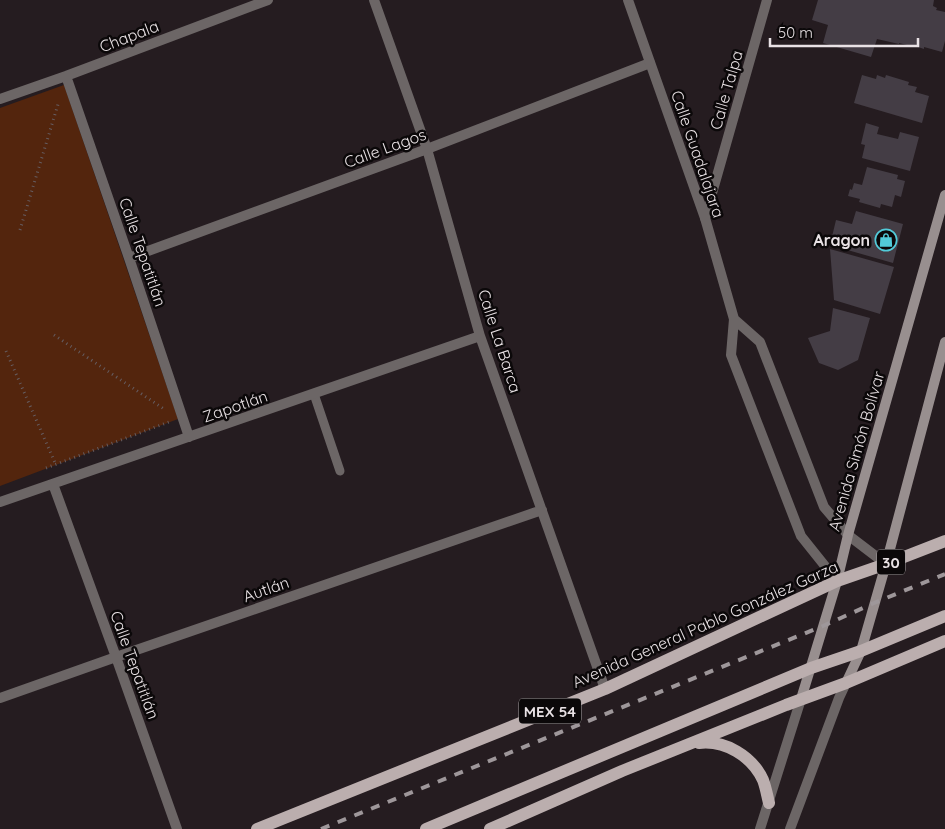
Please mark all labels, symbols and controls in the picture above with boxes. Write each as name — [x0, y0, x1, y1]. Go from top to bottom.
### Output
scale bar — [770, 15, 918, 47]
street label: Chapala — [96, 16, 162, 56]
text: 50 m — [778, 23, 813, 42]
street label: Calle Talpa — [705, 48, 747, 132]
street label: Calle Guadalajara — [667, 88, 729, 220]
street label: Calle Lagos — [341, 124, 429, 172]
street label: Calle Tepatitlán — [115, 195, 171, 309]
shop icon: Aragon — [874, 228, 898, 252]
place label: Aragon — [814, 230, 870, 250]
street label: Calle La Barca — [474, 287, 526, 395]
street label: Avenida Simón Bolívar — [824, 369, 888, 533]
street label: Zapotlán — [200, 386, 270, 426]
road number: 30 — [877, 550, 905, 574]
street label: Avenida General Pablo González Garza — [569, 556, 841, 692]
street label: Autlán — [240, 572, 292, 606]
street label: Calle Tepatitlán — [106, 608, 164, 722]
road number: MEX 54 — [519, 698, 581, 724]

